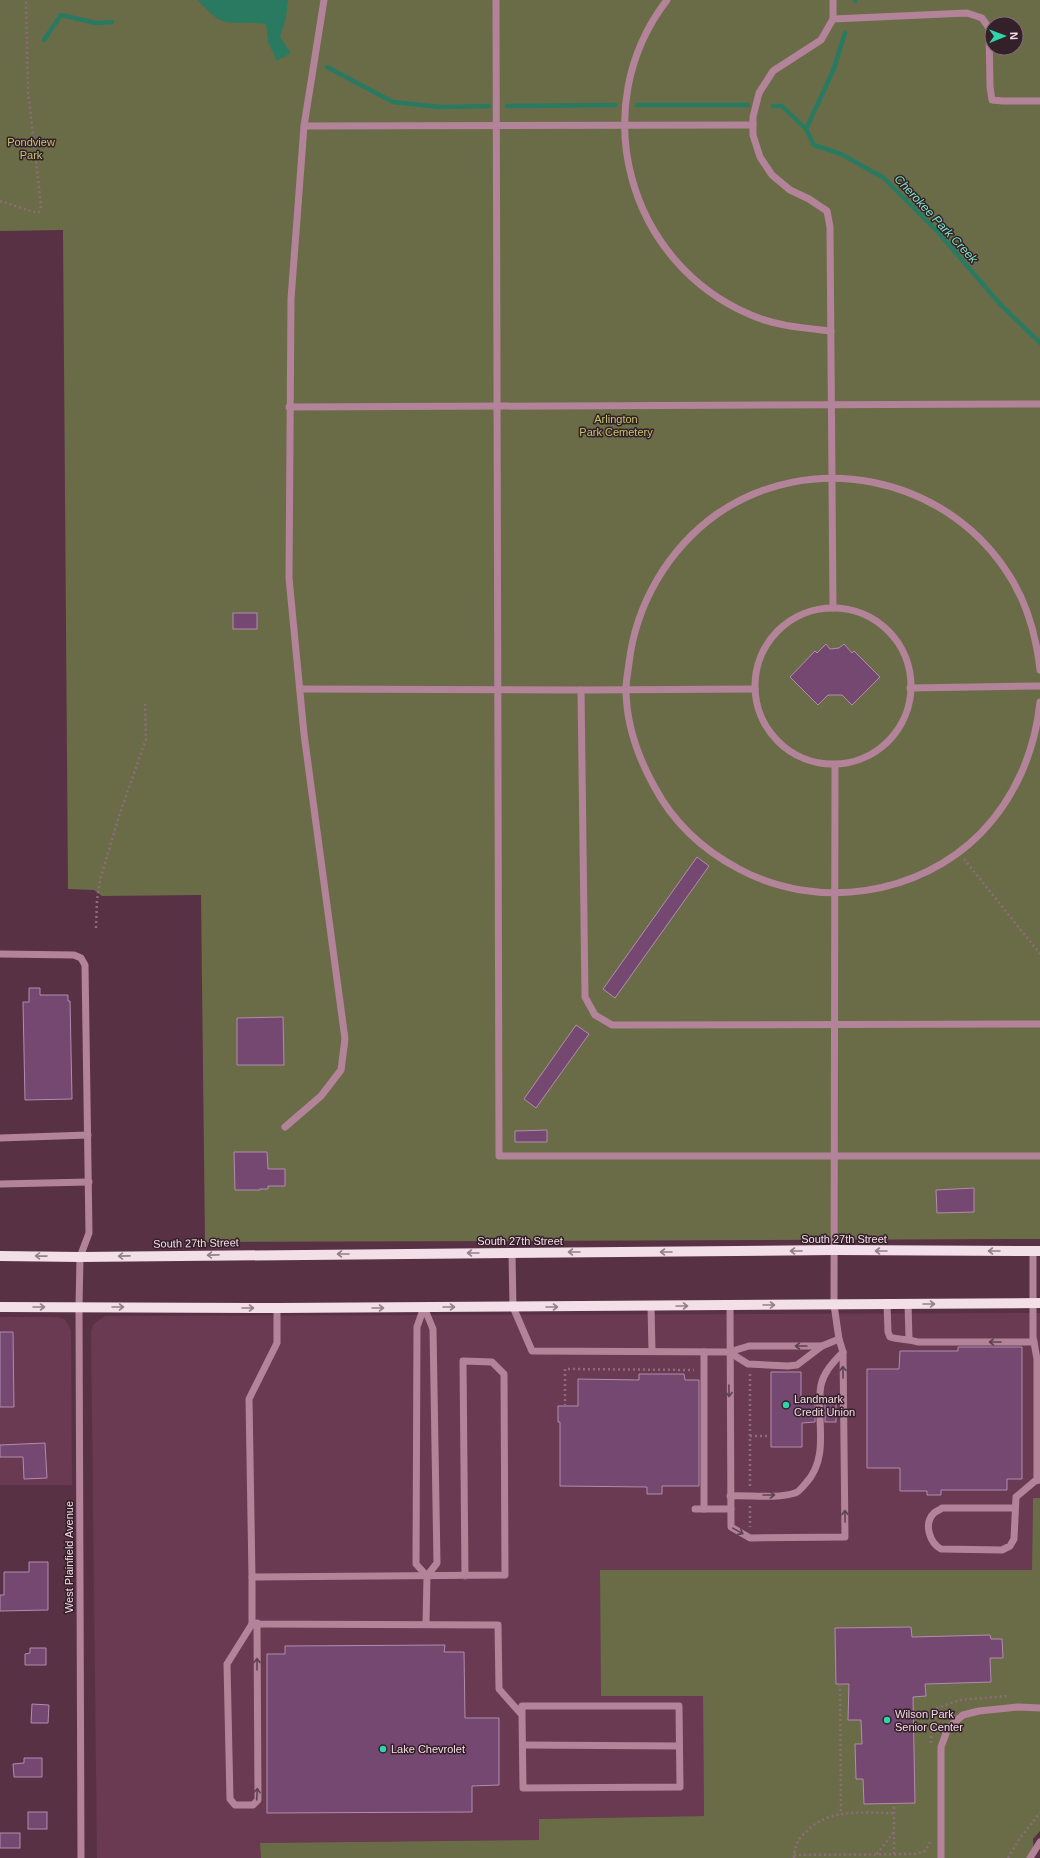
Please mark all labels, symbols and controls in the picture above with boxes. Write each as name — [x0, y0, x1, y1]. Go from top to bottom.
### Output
north arrow — [984, 16, 1024, 56]
text: N — [1008, 32, 1020, 40]
park label: Pondview Park — [7, 136, 55, 161]
water label: Cherokee Park Creek — [892, 172, 981, 267]
park label: Arlington Park Cemetery — [579, 413, 653, 438]
street label: South 27th Street — [801, 1233, 887, 1245]
street label: South 27th Street — [477, 1235, 563, 1247]
street label: South 27th Street — [153, 1236, 239, 1250]
one-way arrow — [790, 1247, 803, 1255]
one-way arrow — [875, 1247, 888, 1255]
one-way arrow — [988, 1247, 1001, 1255]
one-way arrow — [568, 1248, 581, 1256]
one-way arrow — [660, 1248, 673, 1256]
one-way arrow — [467, 1249, 480, 1257]
one-way arrow — [337, 1250, 350, 1258]
one-way arrow — [207, 1251, 220, 1259]
one-way arrow — [35, 1252, 48, 1260]
one-way arrow — [118, 1252, 131, 1260]
one-way arrow — [922, 1300, 935, 1308]
one-way arrow — [762, 1301, 775, 1309]
one-way arrow — [675, 1302, 688, 1310]
one-way arrow — [32, 1303, 45, 1311]
one-way arrow — [111, 1303, 124, 1311]
one-way arrow — [442, 1303, 455, 1311]
one-way arrow — [545, 1303, 558, 1311]
one-way arrow — [241, 1304, 254, 1312]
one-way arrow — [371, 1304, 384, 1312]
one-way arrow — [989, 1338, 1002, 1346]
one-way arrow — [795, 1342, 808, 1350]
one-way arrow — [839, 1366, 847, 1379]
one-way arrow — [725, 1384, 733, 1397]
place label: Landmark Credit Union — [794, 1393, 855, 1418]
marker: Landmark Credit Union — [781, 1400, 791, 1410]
one-way arrow — [762, 1491, 775, 1499]
street label: West Plainfield Avenue — [63, 1501, 75, 1613]
one-way arrow — [841, 1510, 849, 1523]
one-way arrow — [732, 1527, 744, 1535]
one-way arrow — [253, 1658, 261, 1671]
place label: Wilson Park Senior Center — [895, 1708, 963, 1733]
marker: Wilson Park Senior Center — [882, 1715, 892, 1725]
place label: Lake Chevrolet — [391, 1743, 465, 1755]
marker: Lake Chevrolet — [378, 1744, 388, 1754]
one-way arrow — [254, 1788, 261, 1801]

